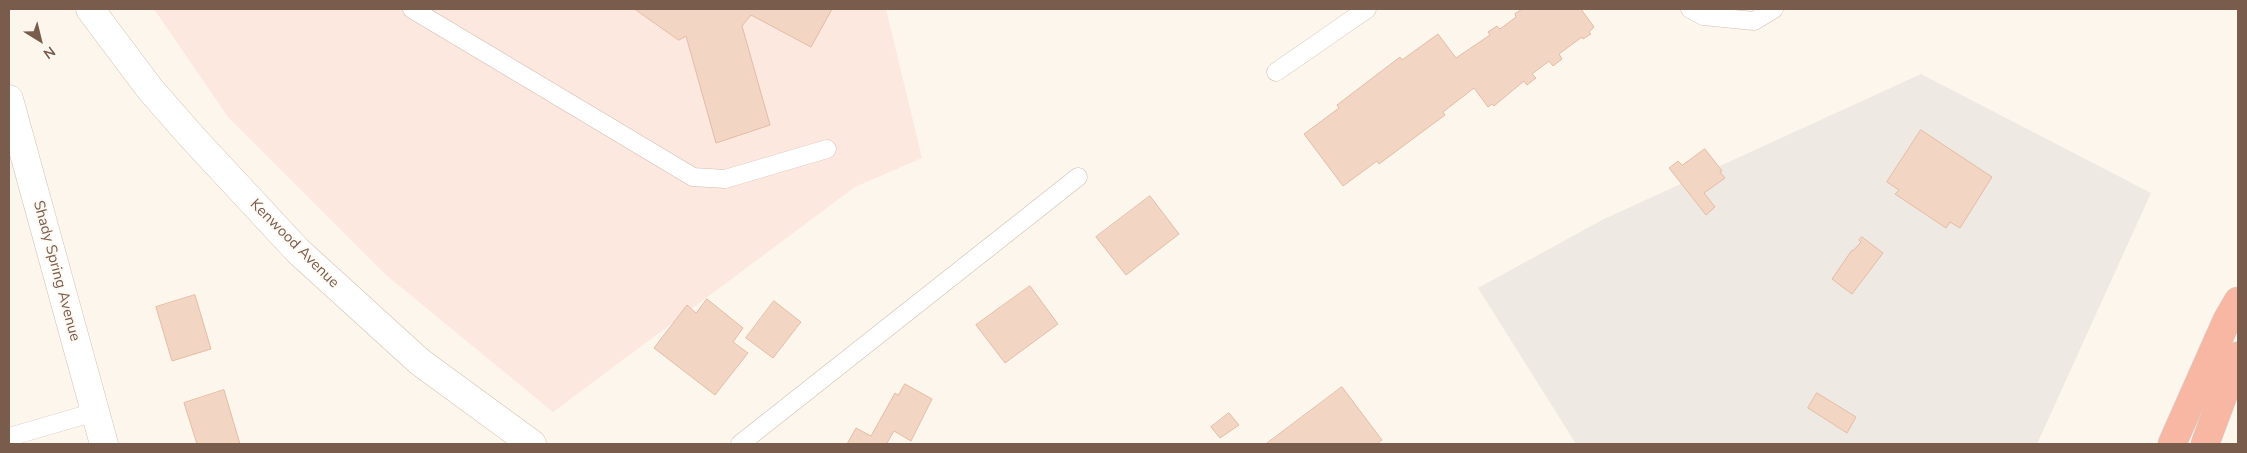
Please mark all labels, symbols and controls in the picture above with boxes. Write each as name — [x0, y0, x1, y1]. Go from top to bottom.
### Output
north arrow — [15, 15, 65, 65]
text: N — [39, 42, 59, 63]
street label: Kenwood Avenue — [246, 196, 342, 292]
street label: Shady Spring Avenue — [29, 199, 83, 343]

